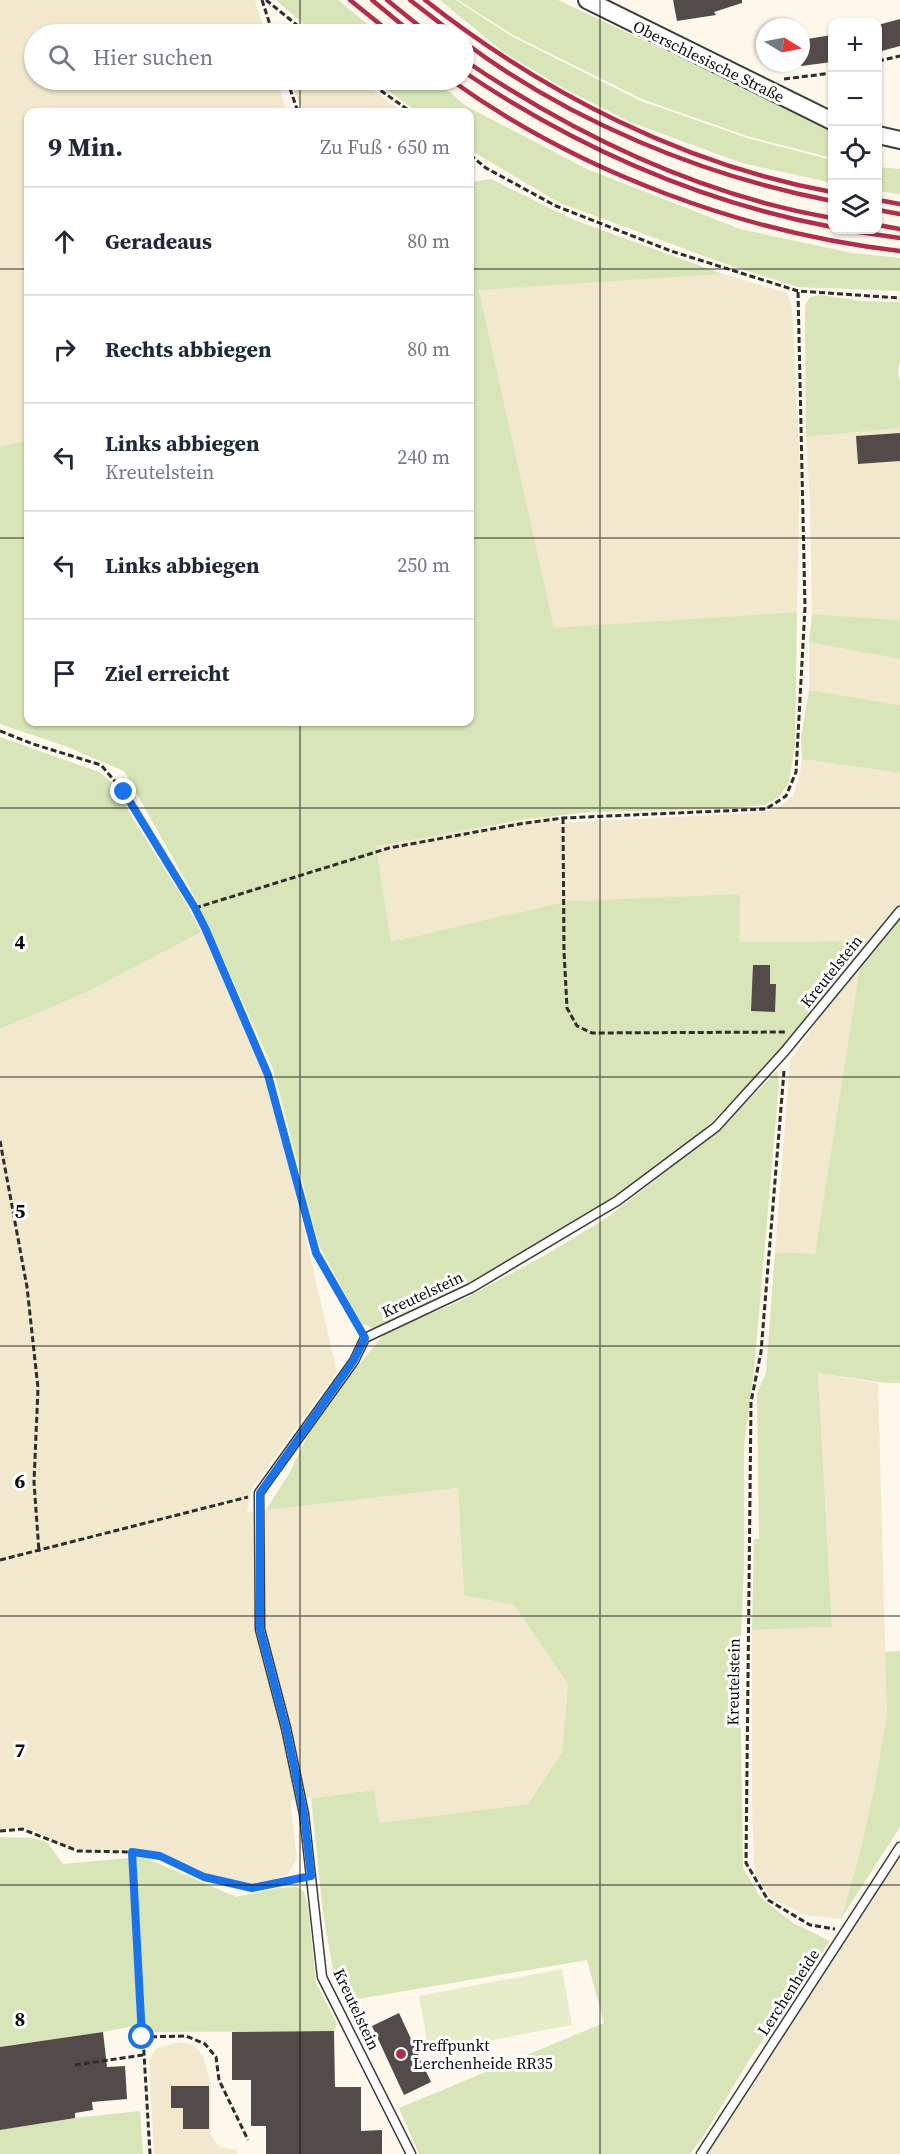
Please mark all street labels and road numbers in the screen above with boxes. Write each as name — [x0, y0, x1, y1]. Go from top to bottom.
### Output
street label: Oberschlesische Straße — [630, 15, 788, 107]
street label: Kreutelstein — [795, 930, 867, 1012]
street label: Kreutelstein — [378, 1265, 467, 1322]
street label: Kreutelstein — [721, 1638, 745, 1726]
street label: Lerchenheide — [752, 1944, 824, 2040]
street label: Kreutelstein — [329, 1965, 386, 2054]

